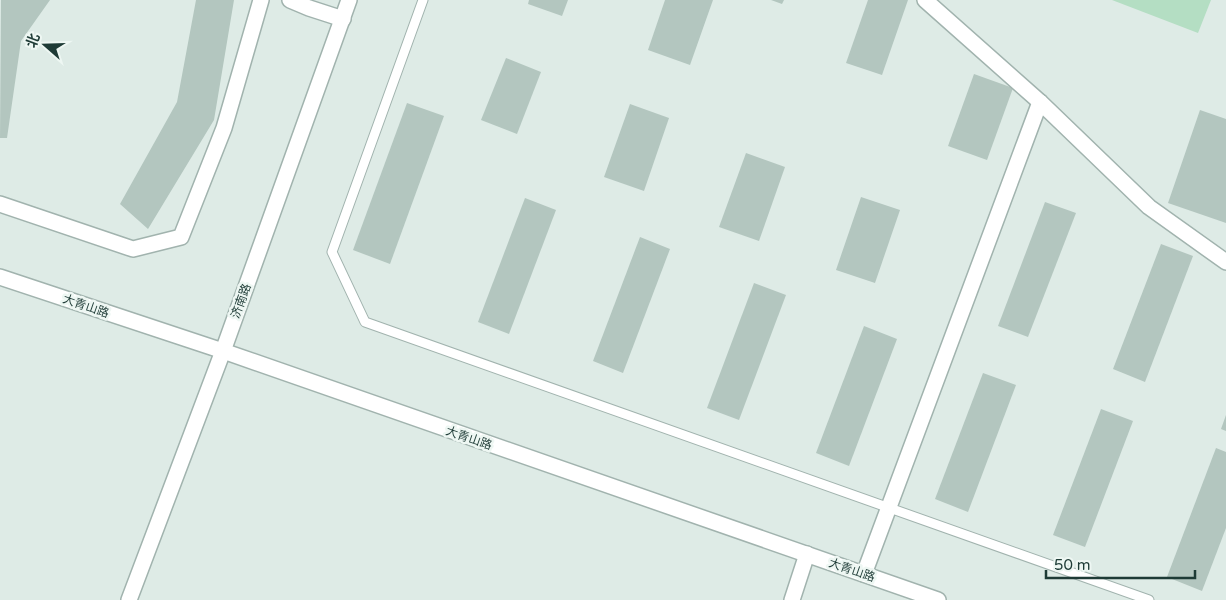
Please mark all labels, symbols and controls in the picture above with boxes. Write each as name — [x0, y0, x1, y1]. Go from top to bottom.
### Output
north arrow — [20, 20, 70, 70]
text: 北 — [23, 31, 44, 50]
street label: 济南路 — [228, 282, 254, 320]
street label: 大青山路 — [61, 292, 111, 320]
street label: 大青山路 — [444, 424, 494, 452]
scale bar — [1046, 548, 1195, 580]
street label: 大青山路 — [827, 556, 877, 584]
text: 50 m — [1054, 556, 1091, 574]

